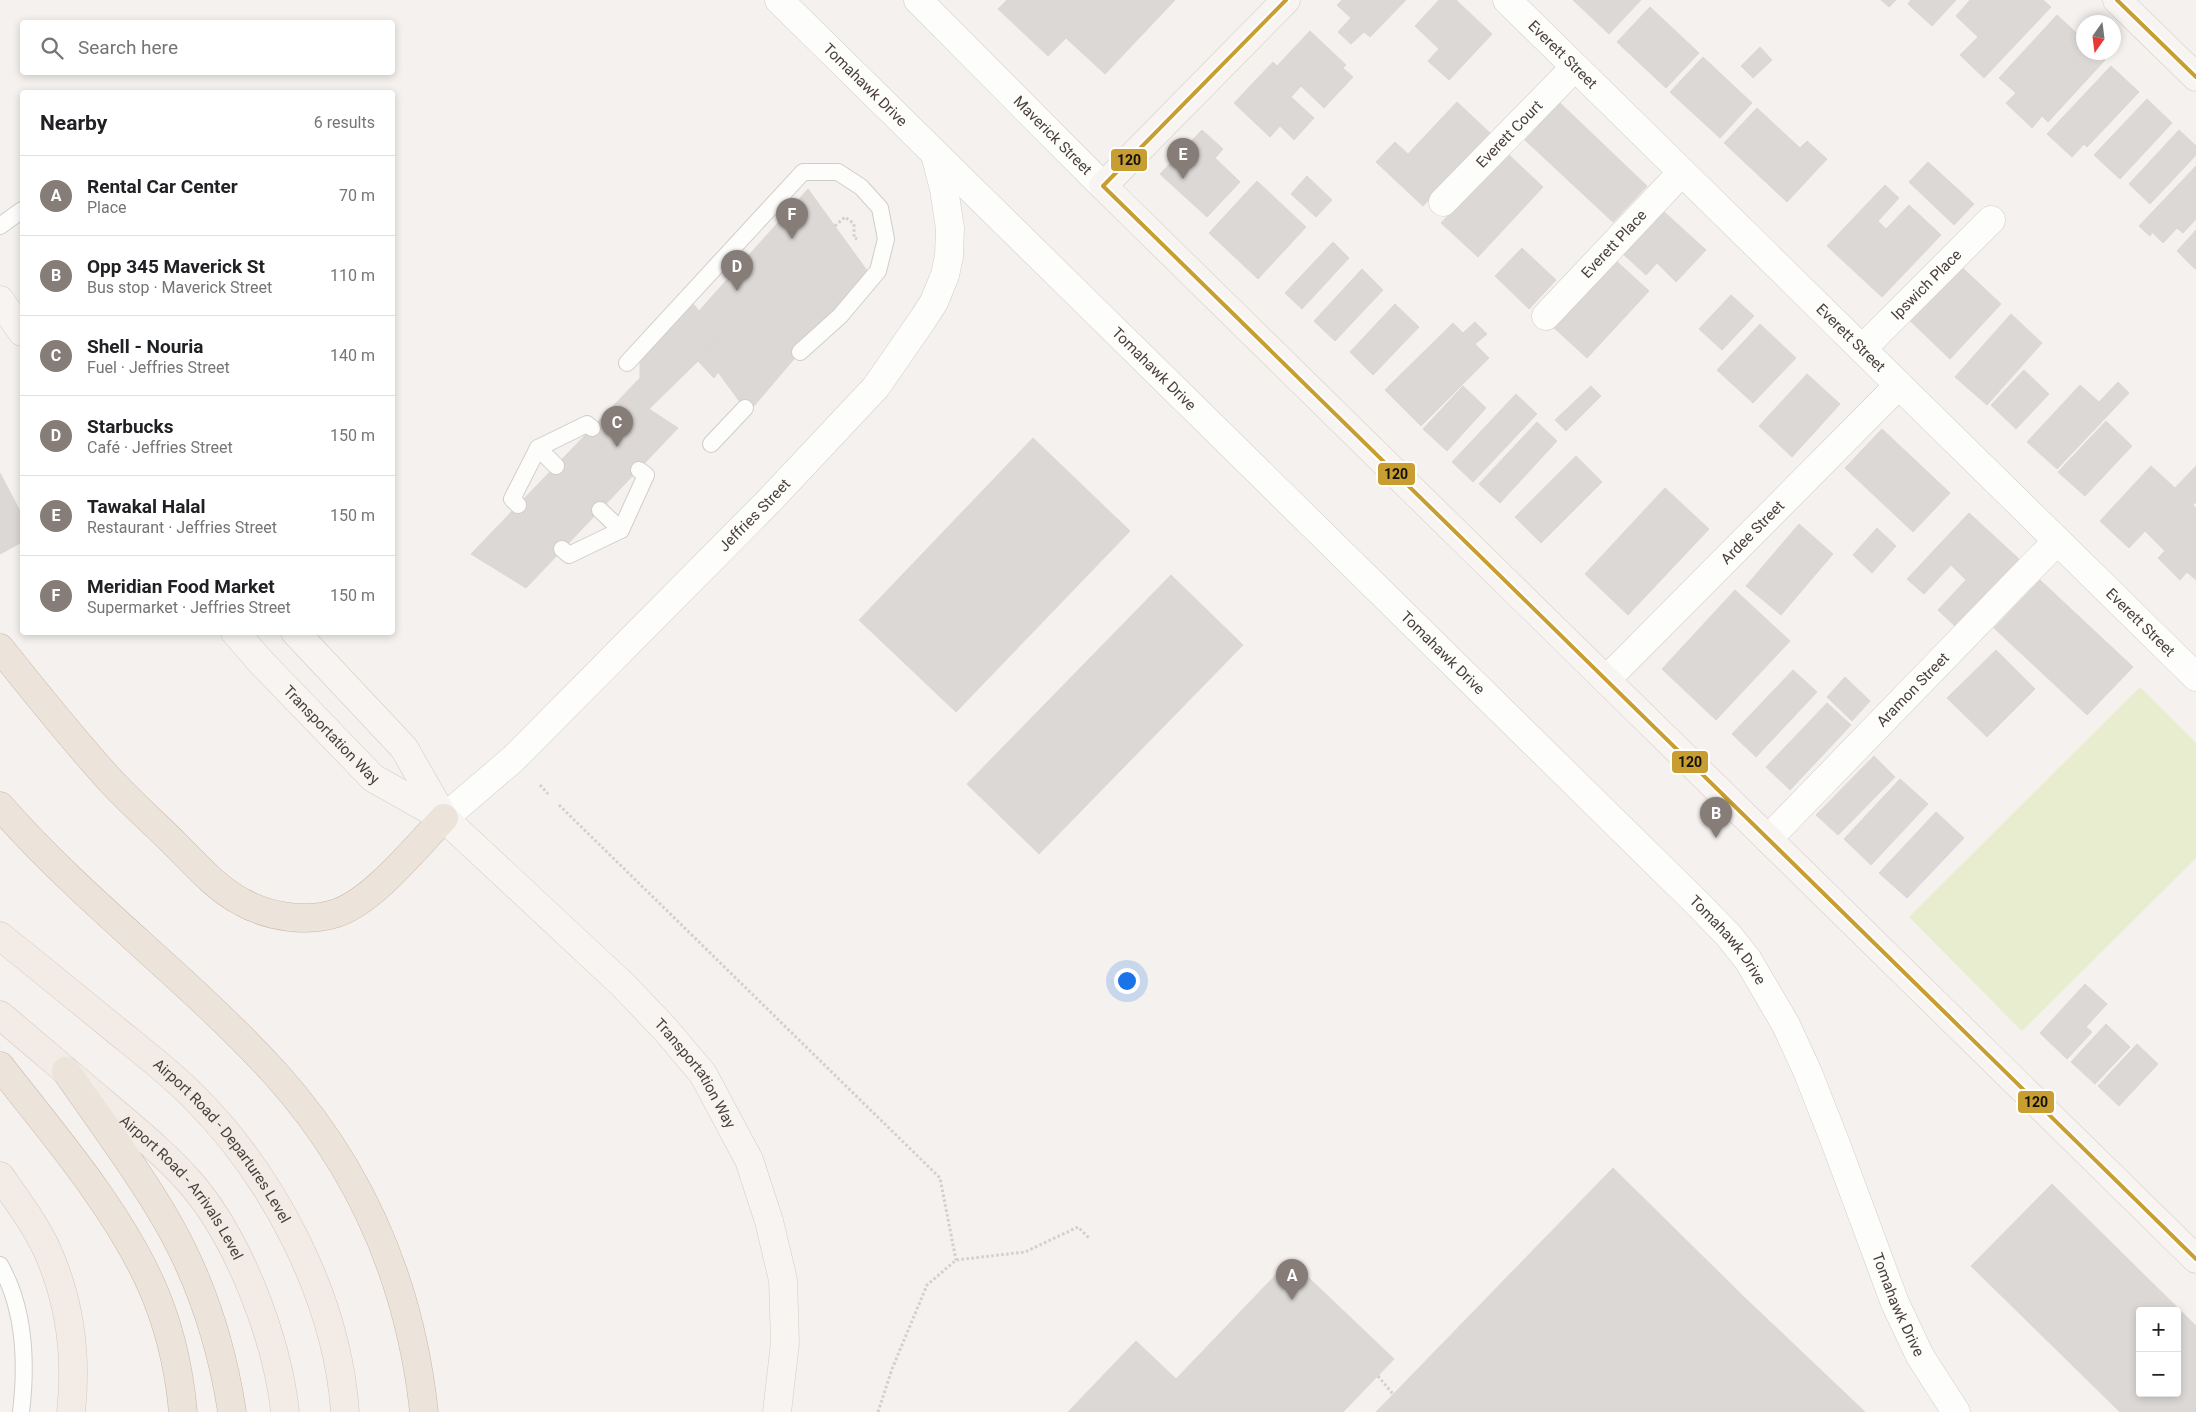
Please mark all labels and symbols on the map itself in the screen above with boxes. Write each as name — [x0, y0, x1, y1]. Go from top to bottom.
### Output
north arrow — [2076, 15, 2121, 60]
street label: Everett Street — [1524, 17, 1601, 93]
street label: Tomahawk Drive — [819, 40, 911, 130]
street label: Maverick Street — [1010, 92, 1096, 179]
street label: Everett Court — [1473, 97, 1546, 171]
pin: E — [1167, 138, 1199, 179]
line badge: 120 — [1110, 148, 1148, 172]
text: 120 — [1117, 152, 1141, 168]
pin: F — [776, 198, 808, 239]
street label: Everett Place — [1578, 206, 1650, 282]
street label: Ipswich Place — [1887, 246, 1965, 324]
pin: D — [721, 250, 753, 291]
street label: Everett Street — [1813, 300, 1889, 376]
street label: Tomahawk Drive — [1108, 324, 1200, 414]
pin: C — [601, 406, 633, 447]
line badge: 120 — [1377, 462, 1416, 486]
text: 120 — [1384, 466, 1408, 482]
street label: Jeffries Street — [715, 475, 794, 555]
street label: Ardee Street — [1717, 497, 1788, 568]
street label: Everett Street — [2102, 585, 2179, 660]
street label: Tomahawk Drive — [1397, 608, 1489, 698]
street label: Aramon Street — [1873, 649, 1953, 730]
street label: Transportation Way — [280, 682, 382, 788]
line badge: 120 — [1671, 750, 1709, 774]
text: 120 — [1678, 754, 1702, 770]
pin: B — [1700, 797, 1732, 838]
street label: Tomahawk Drive — [1686, 892, 1770, 988]
your location — [1114, 968, 1140, 994]
street label: Transportation Way — [651, 1015, 739, 1131]
street label: Airport Road - Departures Level — [150, 1055, 294, 1226]
line badge: 120 — [2017, 1090, 2055, 1114]
text: 120 — [2024, 1094, 2048, 1110]
street label: Airport Road - Arrivals Level — [116, 1111, 247, 1263]
street label: Tomahawk Drive — [1868, 1250, 1928, 1359]
pin: A — [1276, 1259, 1308, 1300]

